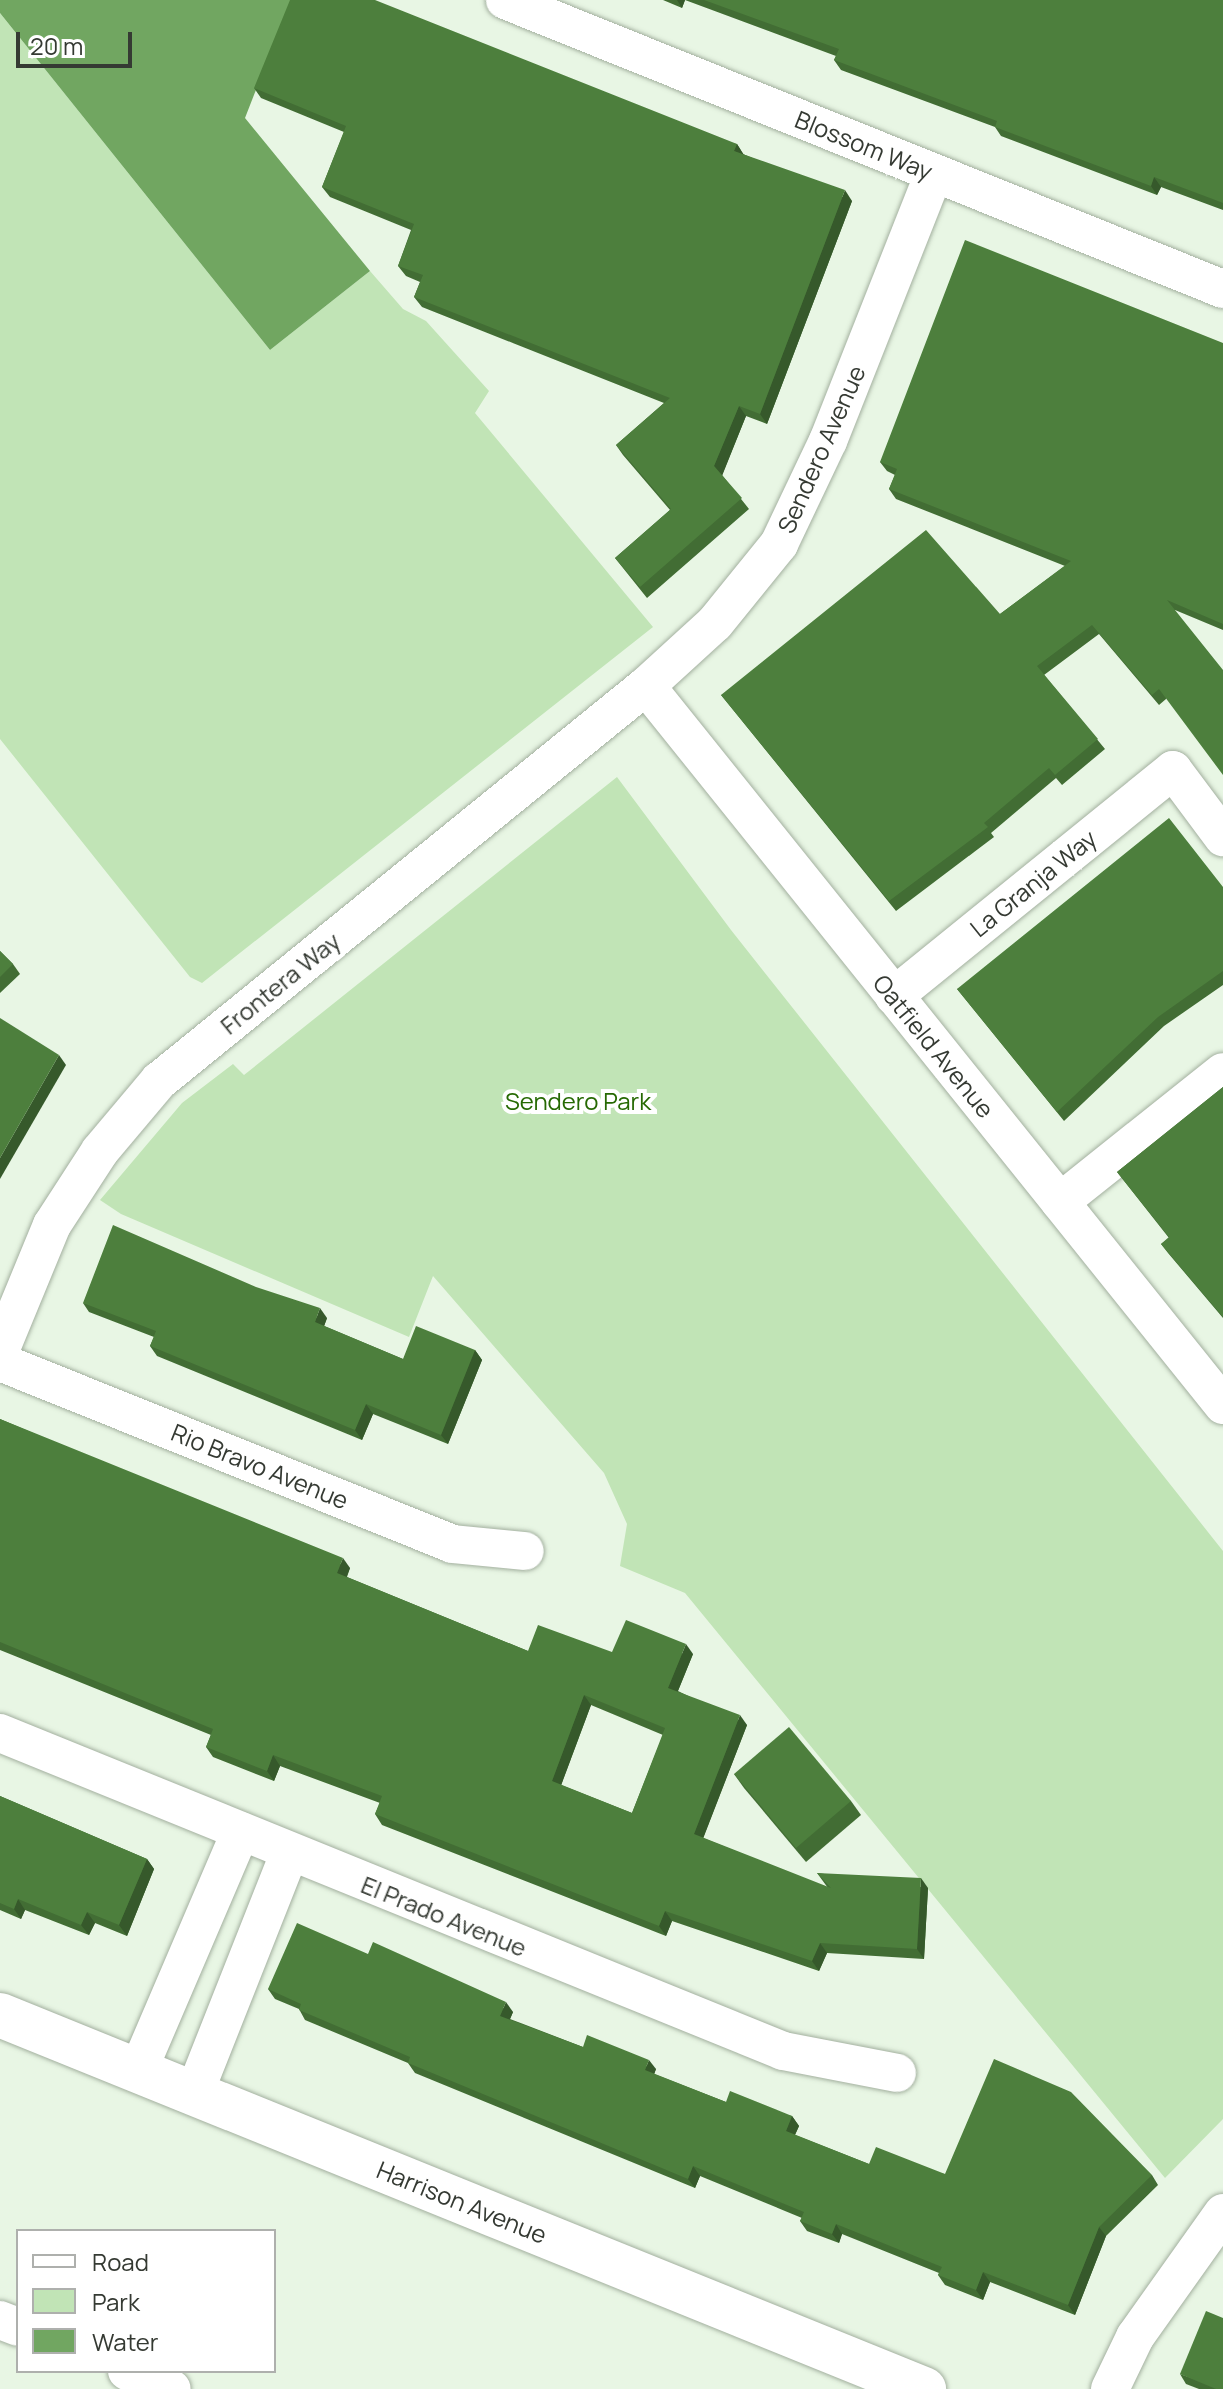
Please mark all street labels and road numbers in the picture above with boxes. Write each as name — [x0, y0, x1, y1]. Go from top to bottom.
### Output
street label: Blossom Way — [791, 104, 937, 186]
street label: Sendero Avenue — [771, 361, 871, 537]
street label: La Granja Way — [964, 823, 1102, 943]
street label: Frontera Way — [215, 926, 345, 1040]
street label: Oatfield Avenue — [868, 969, 1000, 1123]
street label: Rio Bravo Avenue — [167, 1417, 353, 1515]
street label: El Prado Avenue — [357, 1870, 531, 1962]
street label: Harrison Avenue — [373, 2155, 551, 2249]

